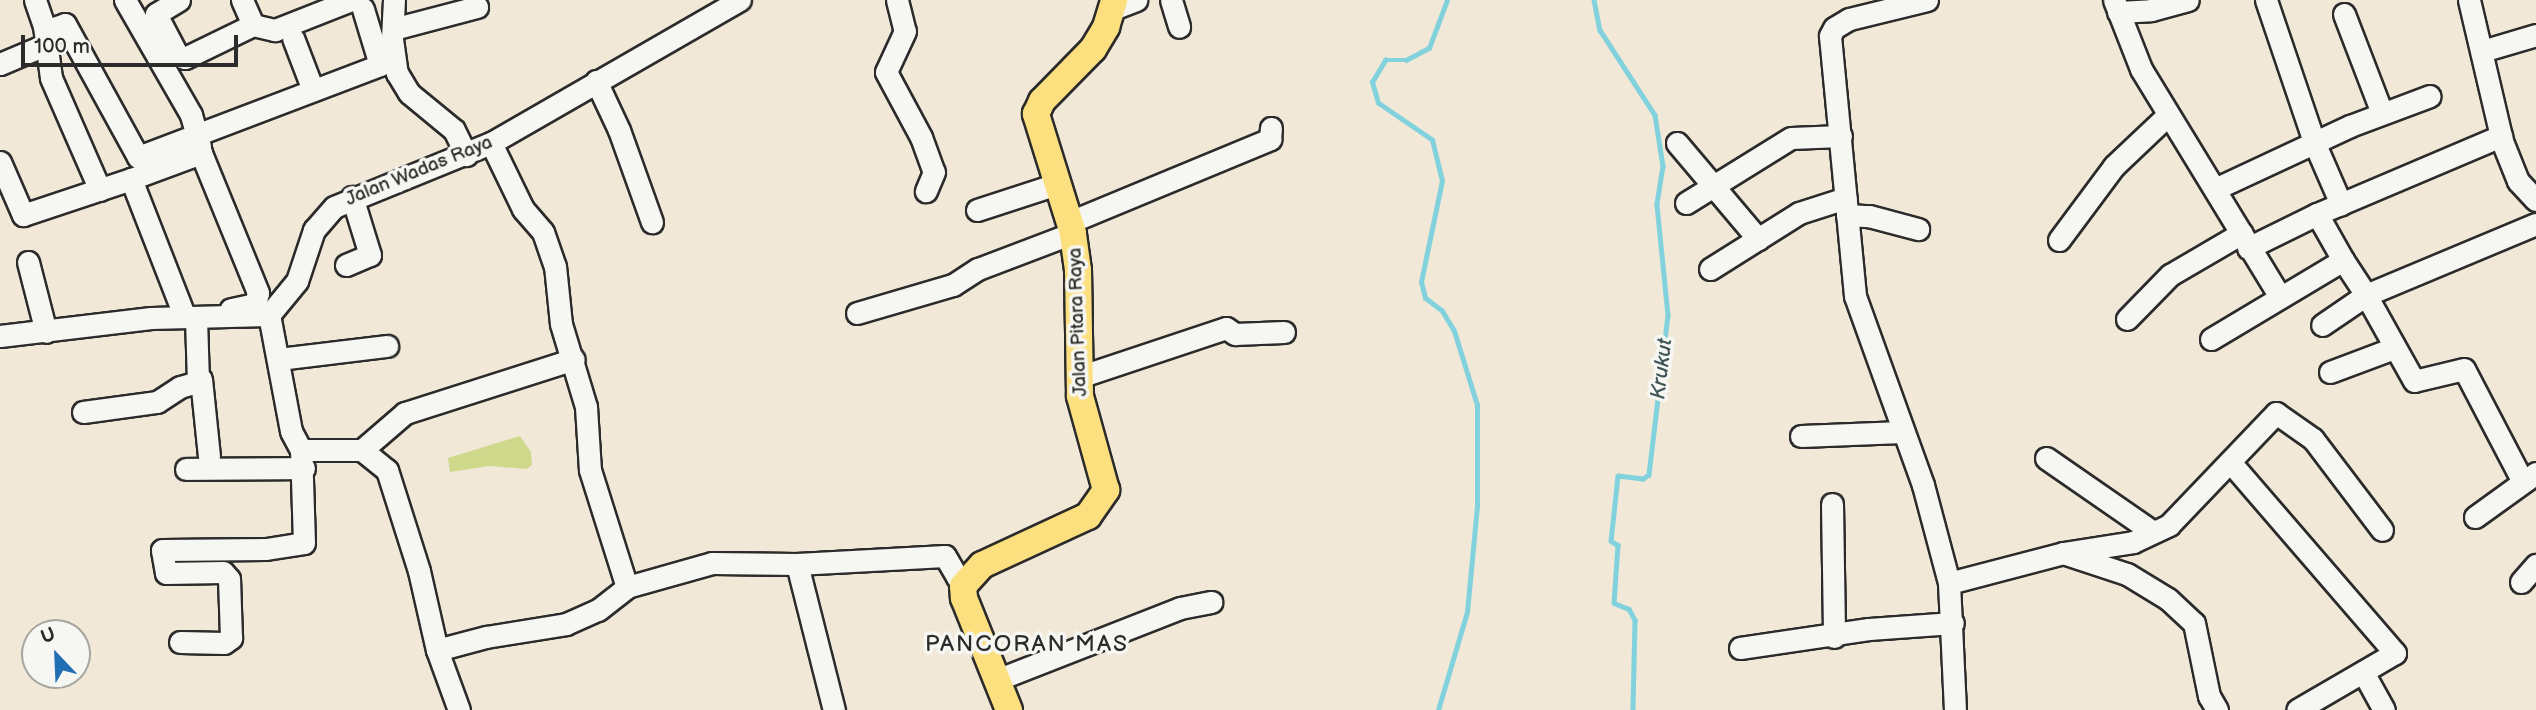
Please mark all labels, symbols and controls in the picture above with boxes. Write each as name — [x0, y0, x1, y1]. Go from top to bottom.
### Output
scale bar — [24, 21, 242, 65]
text: 100 m — [34, 34, 90, 59]
street label: Jalan Wadas Raya — [342, 131, 496, 211]
street label: Jalan Pitara Raya — [1064, 247, 1092, 397]
water label: Krukut — [1646, 337, 1678, 401]
north arrow — [21, 619, 91, 689]
text: U — [38, 623, 59, 649]
district label: PANCORAN MAS — [927, 630, 1127, 658]

